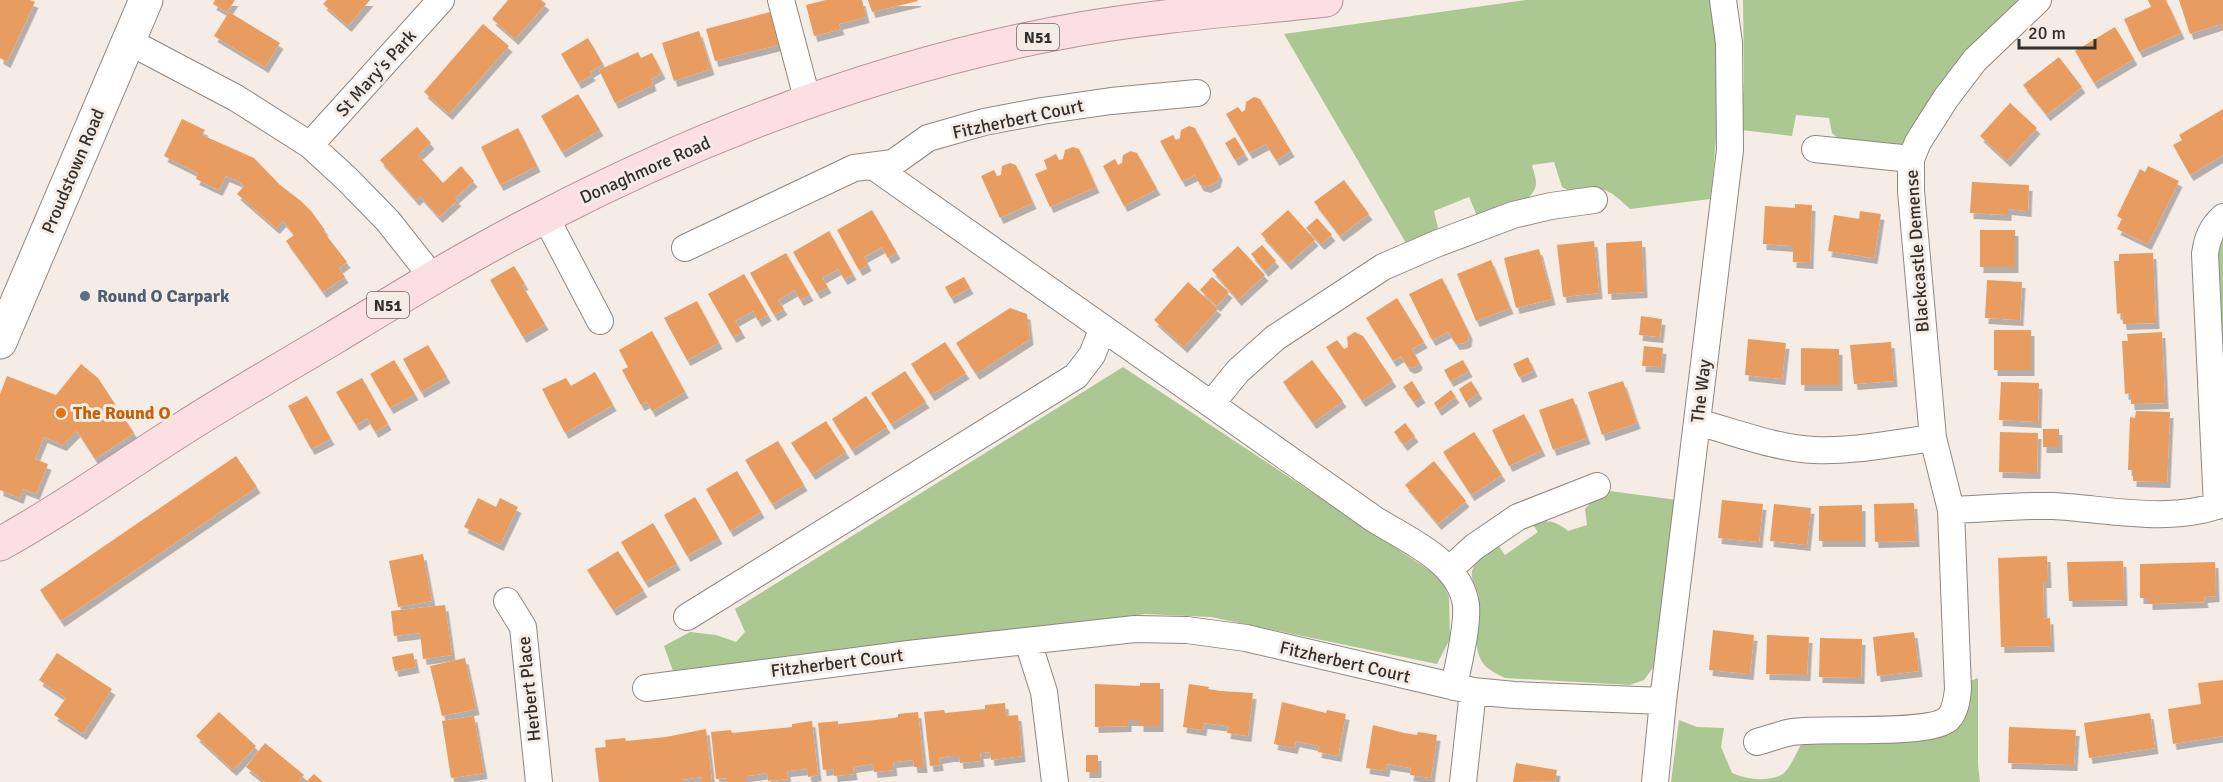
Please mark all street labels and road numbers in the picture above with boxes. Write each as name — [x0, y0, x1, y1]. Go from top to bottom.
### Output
road number: N51 — [1017, 24, 1059, 50]
street label: St Mary's Park — [331, 25, 421, 121]
street label: Fitzherbert Court — [951, 94, 1085, 144]
street label: Proudstown Road — [37, 105, 109, 237]
street label: Donaghmore Road — [576, 131, 714, 209]
street label: Blackcastle Demense — [1900, 169, 1934, 333]
road number: N51 — [367, 292, 409, 318]
street label: The Way — [1686, 358, 1716, 424]
street label: Herbert Place — [513, 635, 545, 743]
street label: Fitzherbert Court — [1278, 636, 1412, 688]
street label: Fitzherbert Court — [770, 644, 904, 682]

